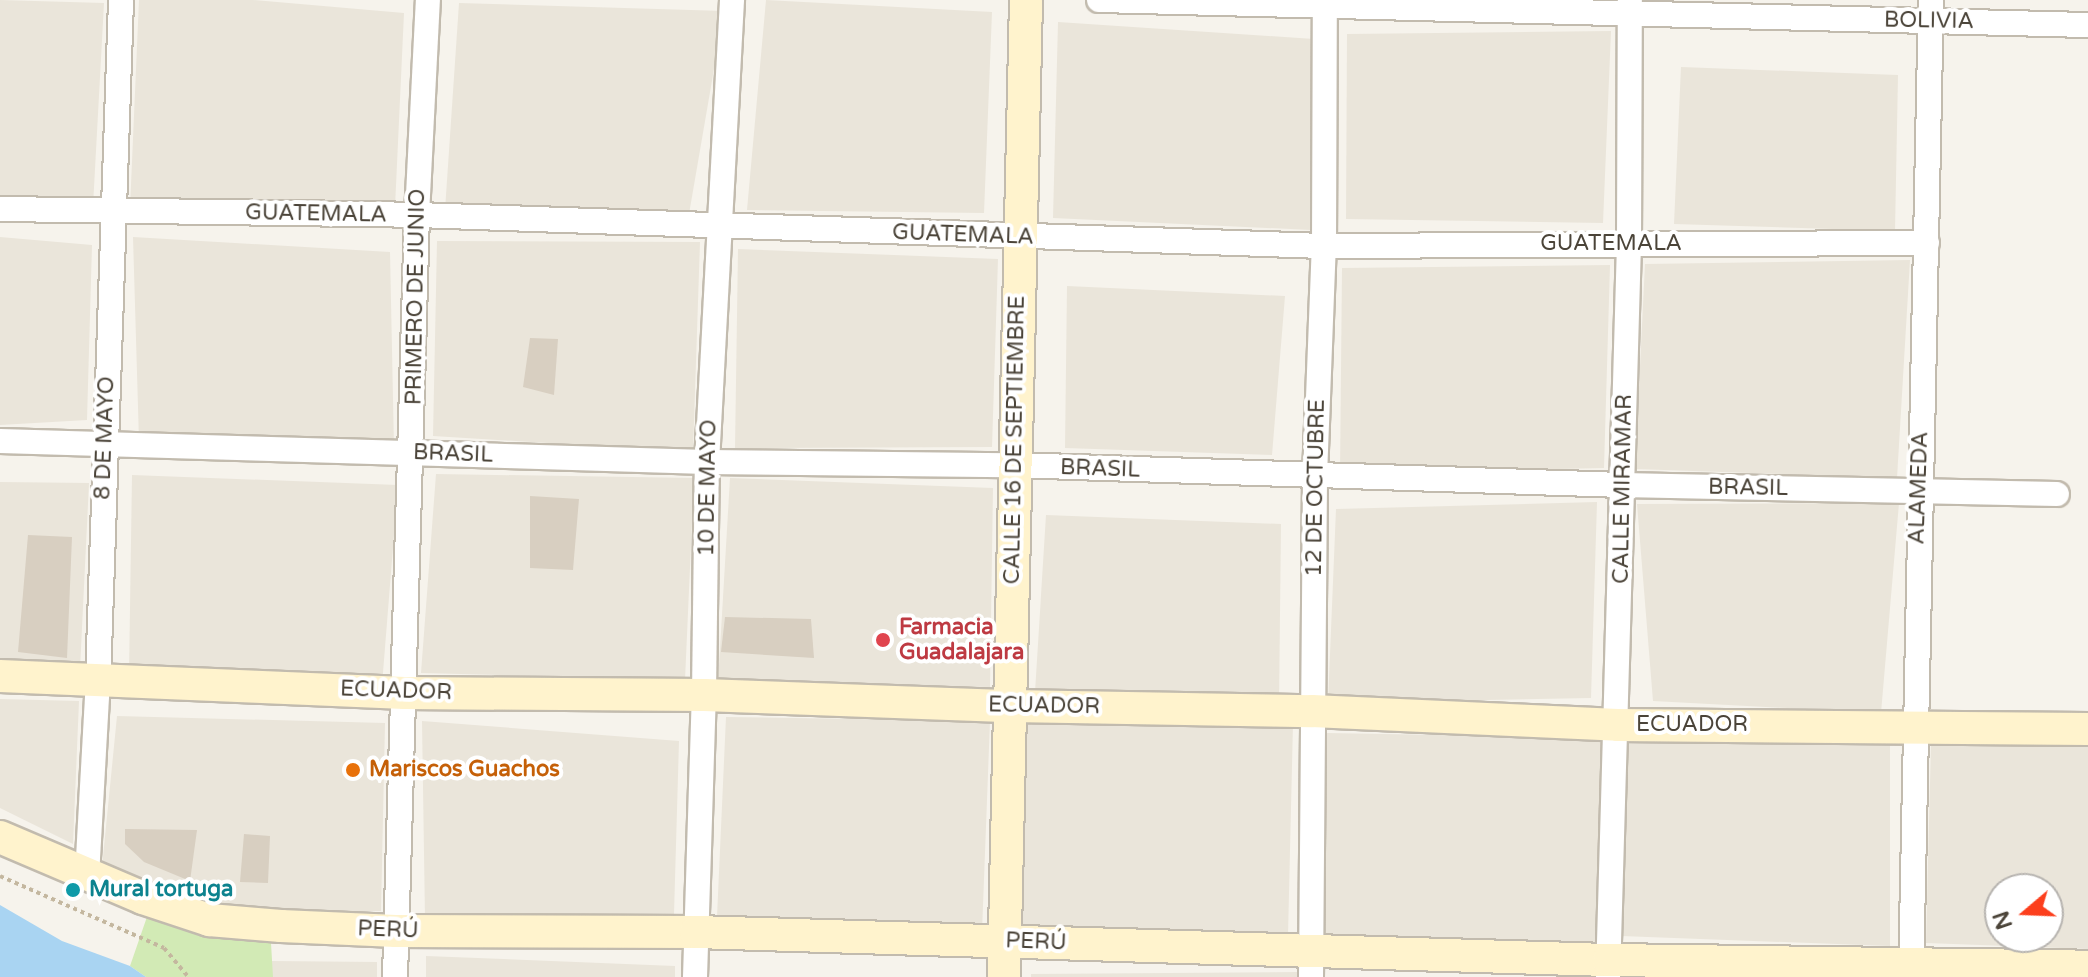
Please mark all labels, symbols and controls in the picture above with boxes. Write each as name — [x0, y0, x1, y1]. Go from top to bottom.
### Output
street label: BOLIVIA — [1884, 7, 1974, 35]
street label: PRIMERO DE JUNIO — [401, 189, 431, 405]
street label: GUATEMALA — [245, 200, 387, 228]
street label: GUATEMALA — [892, 219, 1034, 251]
street label: GUATEMALA — [1540, 231, 1682, 257]
street label: CALLE 16 DE SEPTIEMBRE — [999, 295, 1031, 585]
street label: 8 DE MAYO — [90, 376, 120, 500]
street label: CALLE MIRAMAR — [1608, 394, 1638, 584]
street label: 12 DE OCTUBRE — [1301, 399, 1331, 577]
street label: 10 DE MAYO — [694, 419, 722, 557]
street label: ALAMEDA — [1904, 431, 1934, 545]
street label: BRASIL — [413, 439, 493, 469]
street label: BRASIL — [1060, 454, 1140, 484]
street label: BRASIL — [1708, 474, 1788, 502]
place label: Farmacia Guadalajara — [899, 614, 1024, 666]
marker: Farmacia Guadalajara — [874, 631, 892, 649]
street label: ECUADOR — [340, 676, 452, 706]
street label: ECUADOR — [988, 692, 1100, 720]
street label: ECUADOR — [1636, 712, 1748, 738]
place label: Mariscos Guachos — [369, 757, 560, 783]
marker: Mariscos Guachos — [344, 761, 362, 779]
north arrow — [1984, 873, 2064, 953]
place label: Mural tortuga — [89, 877, 233, 903]
marker: Mural tortuga — [64, 881, 82, 899]
text: N — [1988, 908, 2018, 933]
street label: PERÚ — [357, 916, 419, 944]
street label: PERÚ — [1005, 928, 1067, 956]

